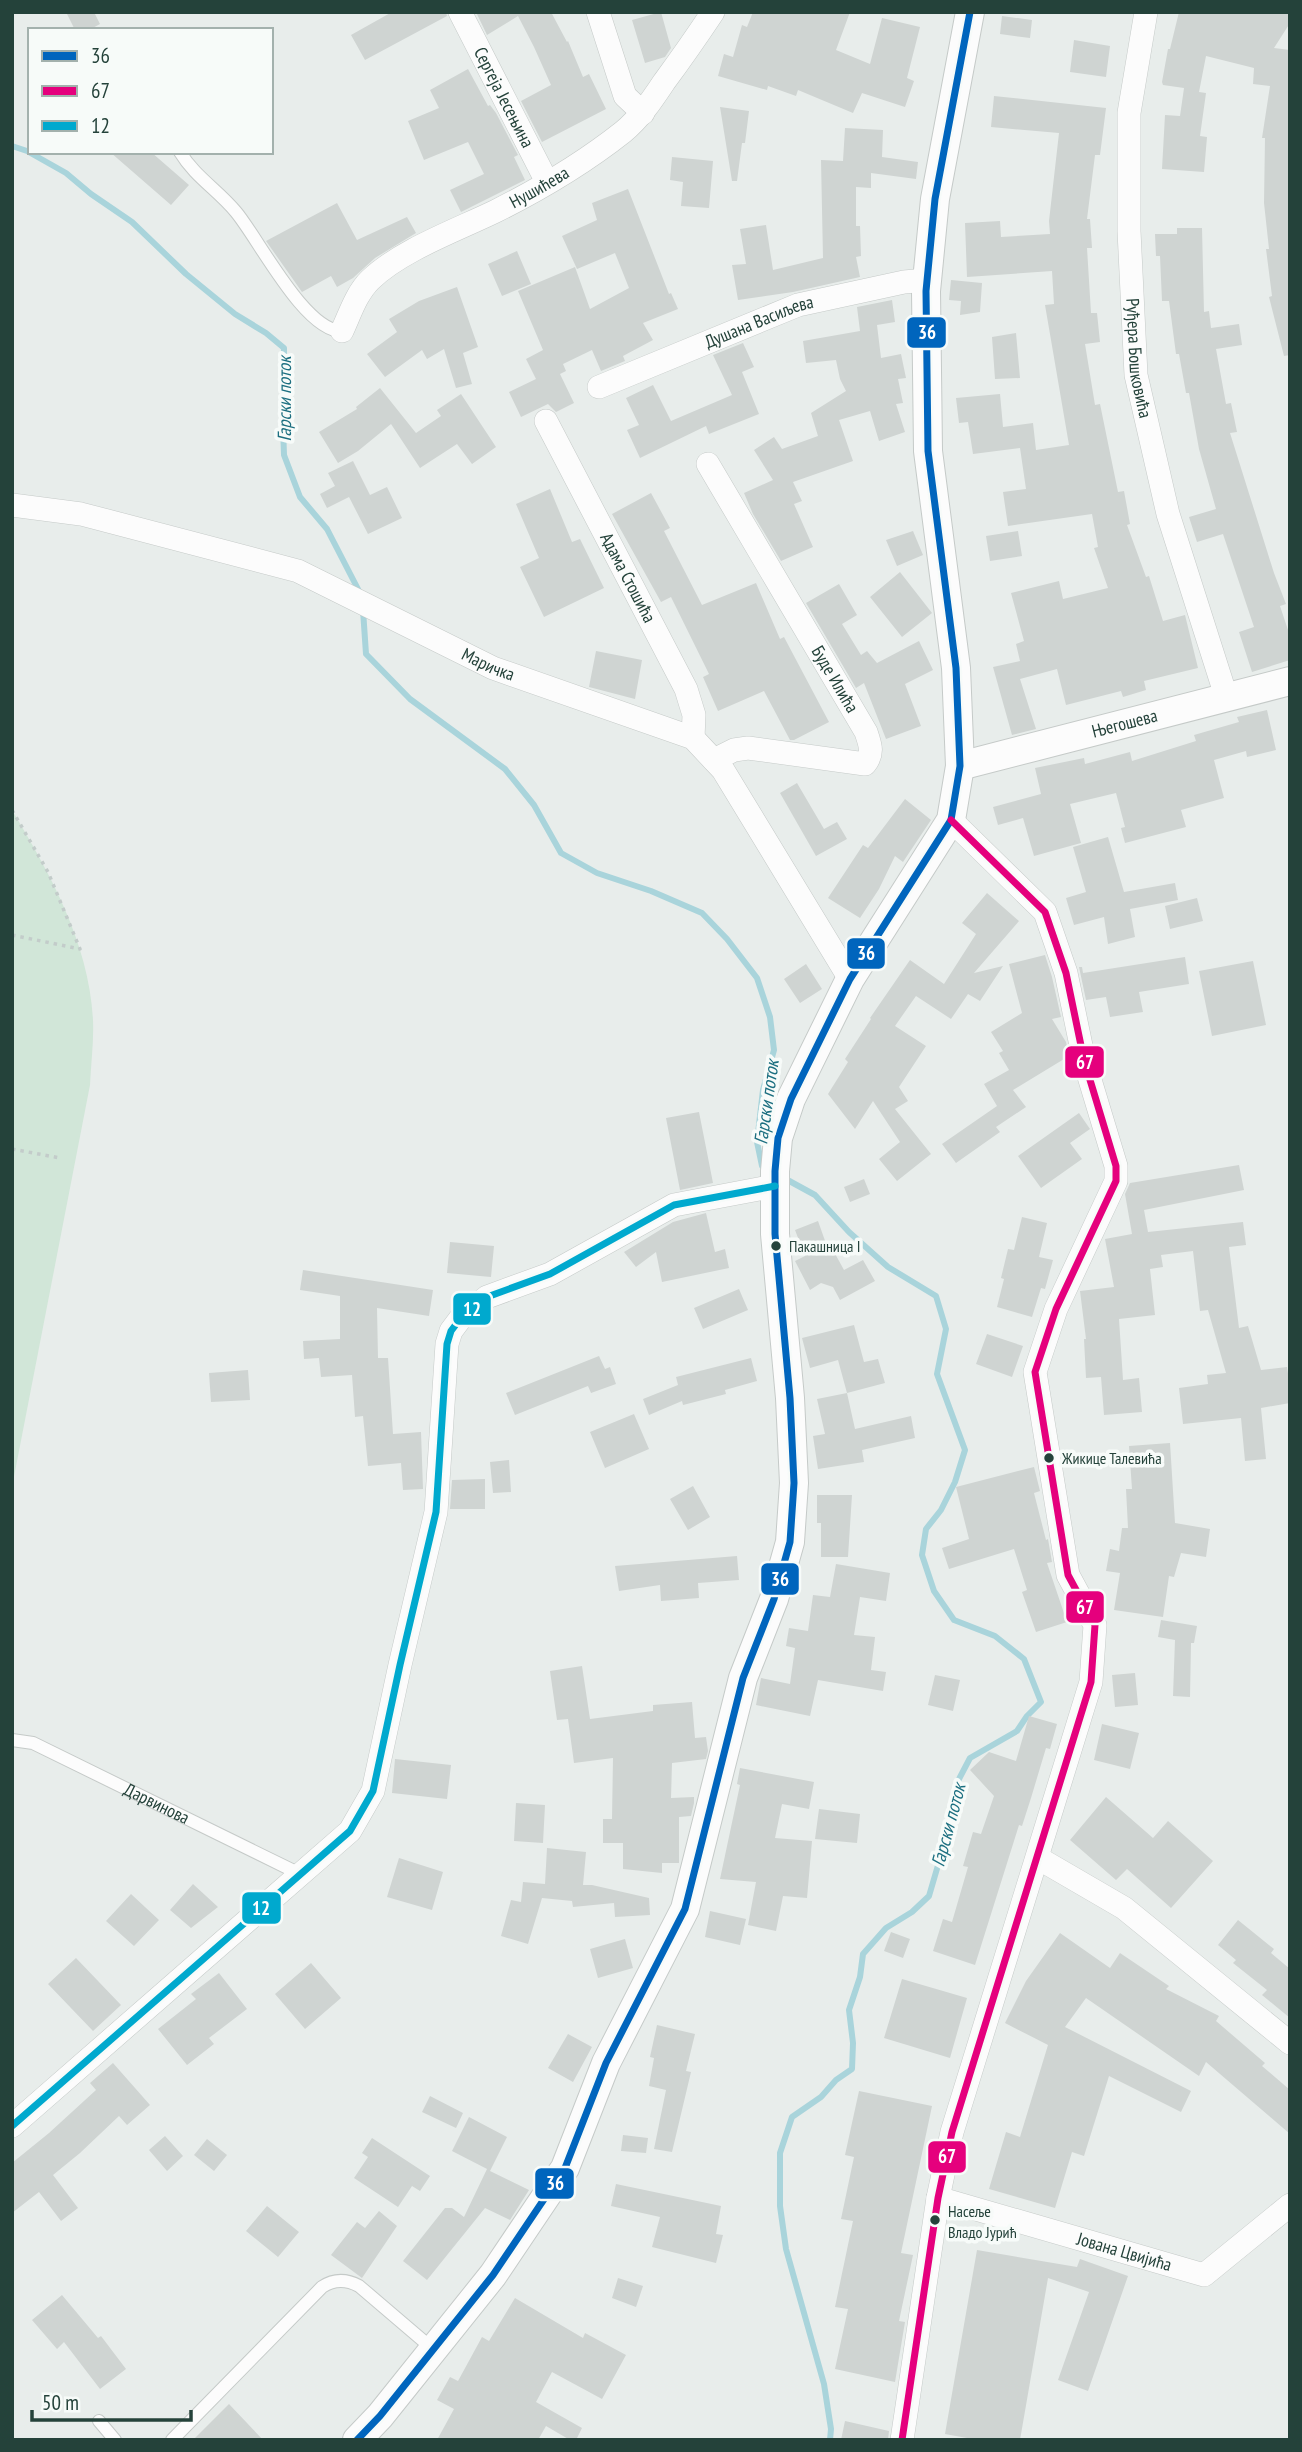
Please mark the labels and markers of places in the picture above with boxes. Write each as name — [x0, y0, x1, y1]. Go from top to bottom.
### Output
place label: Пакашница I — [789, 1236, 860, 1256]
marker: Пакашница I — [769, 1239, 783, 1253]
place label: Жикице Талевића — [1061, 1448, 1162, 1468]
marker: Жикице Талевића — [1042, 1451, 1056, 1465]
place label: Насеље Владо Јурић — [948, 2201, 1017, 2242]
marker: Насеље Владо Јурић — [928, 2213, 942, 2227]

